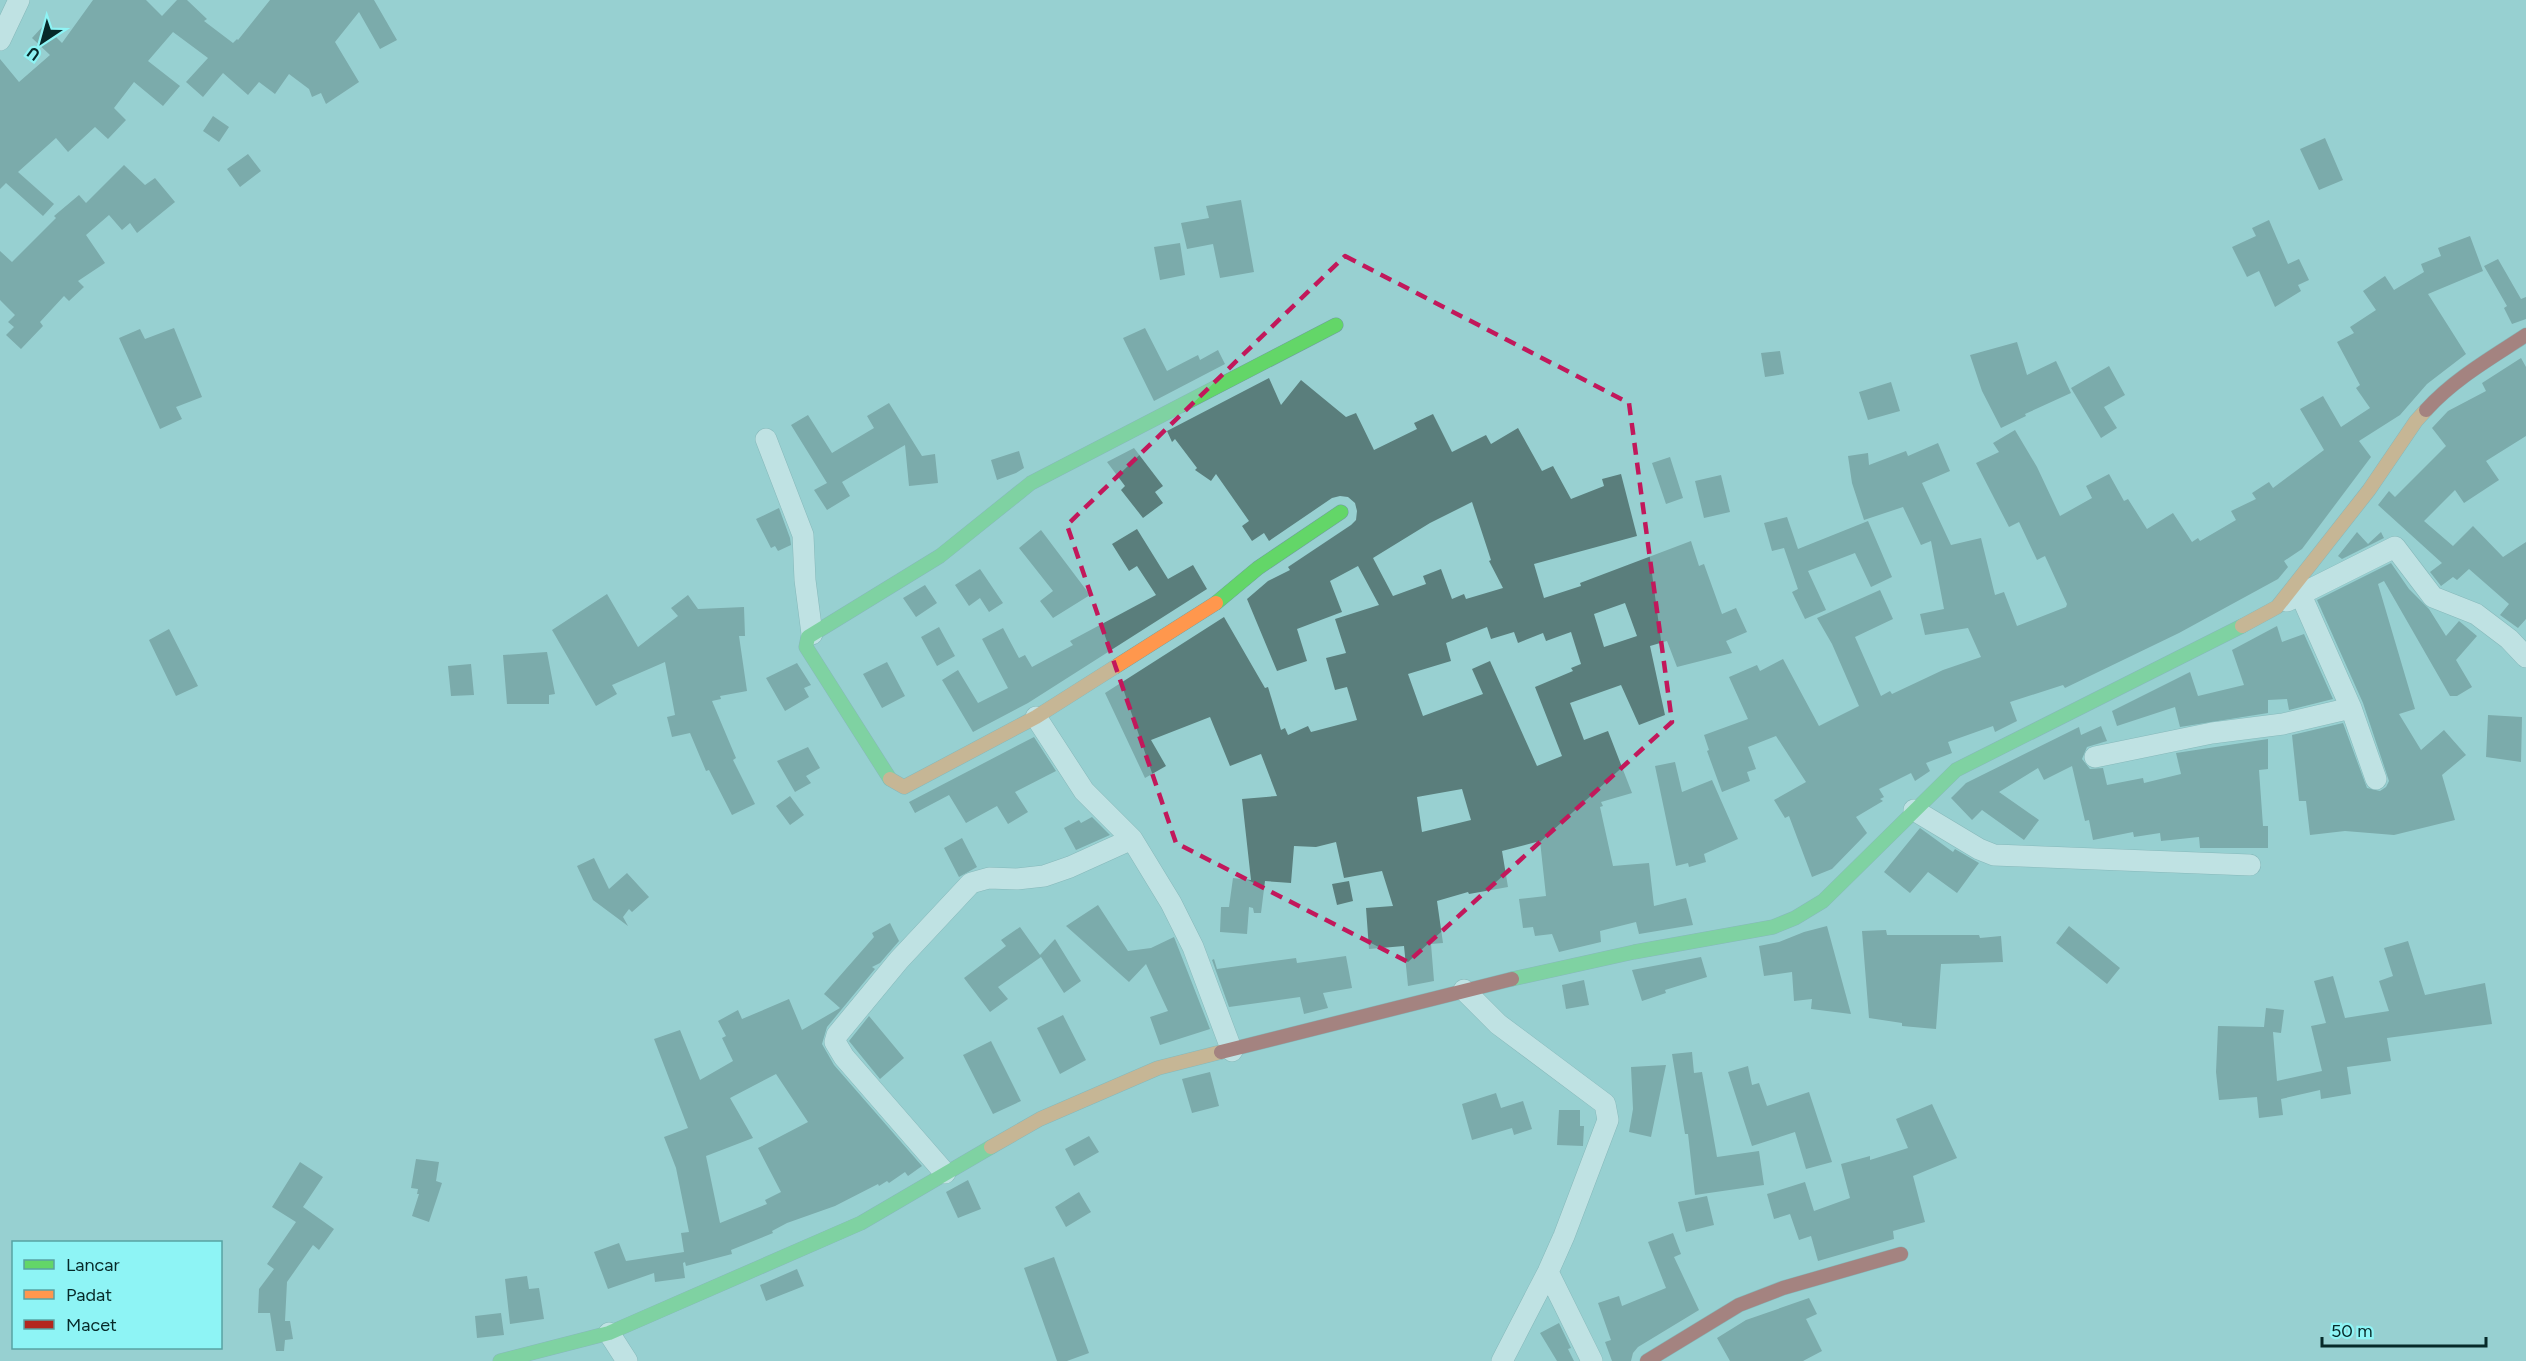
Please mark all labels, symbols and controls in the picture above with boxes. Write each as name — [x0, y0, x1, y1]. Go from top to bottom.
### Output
north arrow — [12, 12, 72, 72]
text: U — [23, 43, 44, 65]
legend — [12, 1241, 222, 1349]
text: Lancar — [66, 1254, 120, 1276]
text: Padat — [66, 1284, 112, 1306]
scale bar — [2322, 1310, 2486, 1348]
text: Macet — [66, 1314, 117, 1336]
text: 50 m — [2331, 1320, 2373, 1342]

